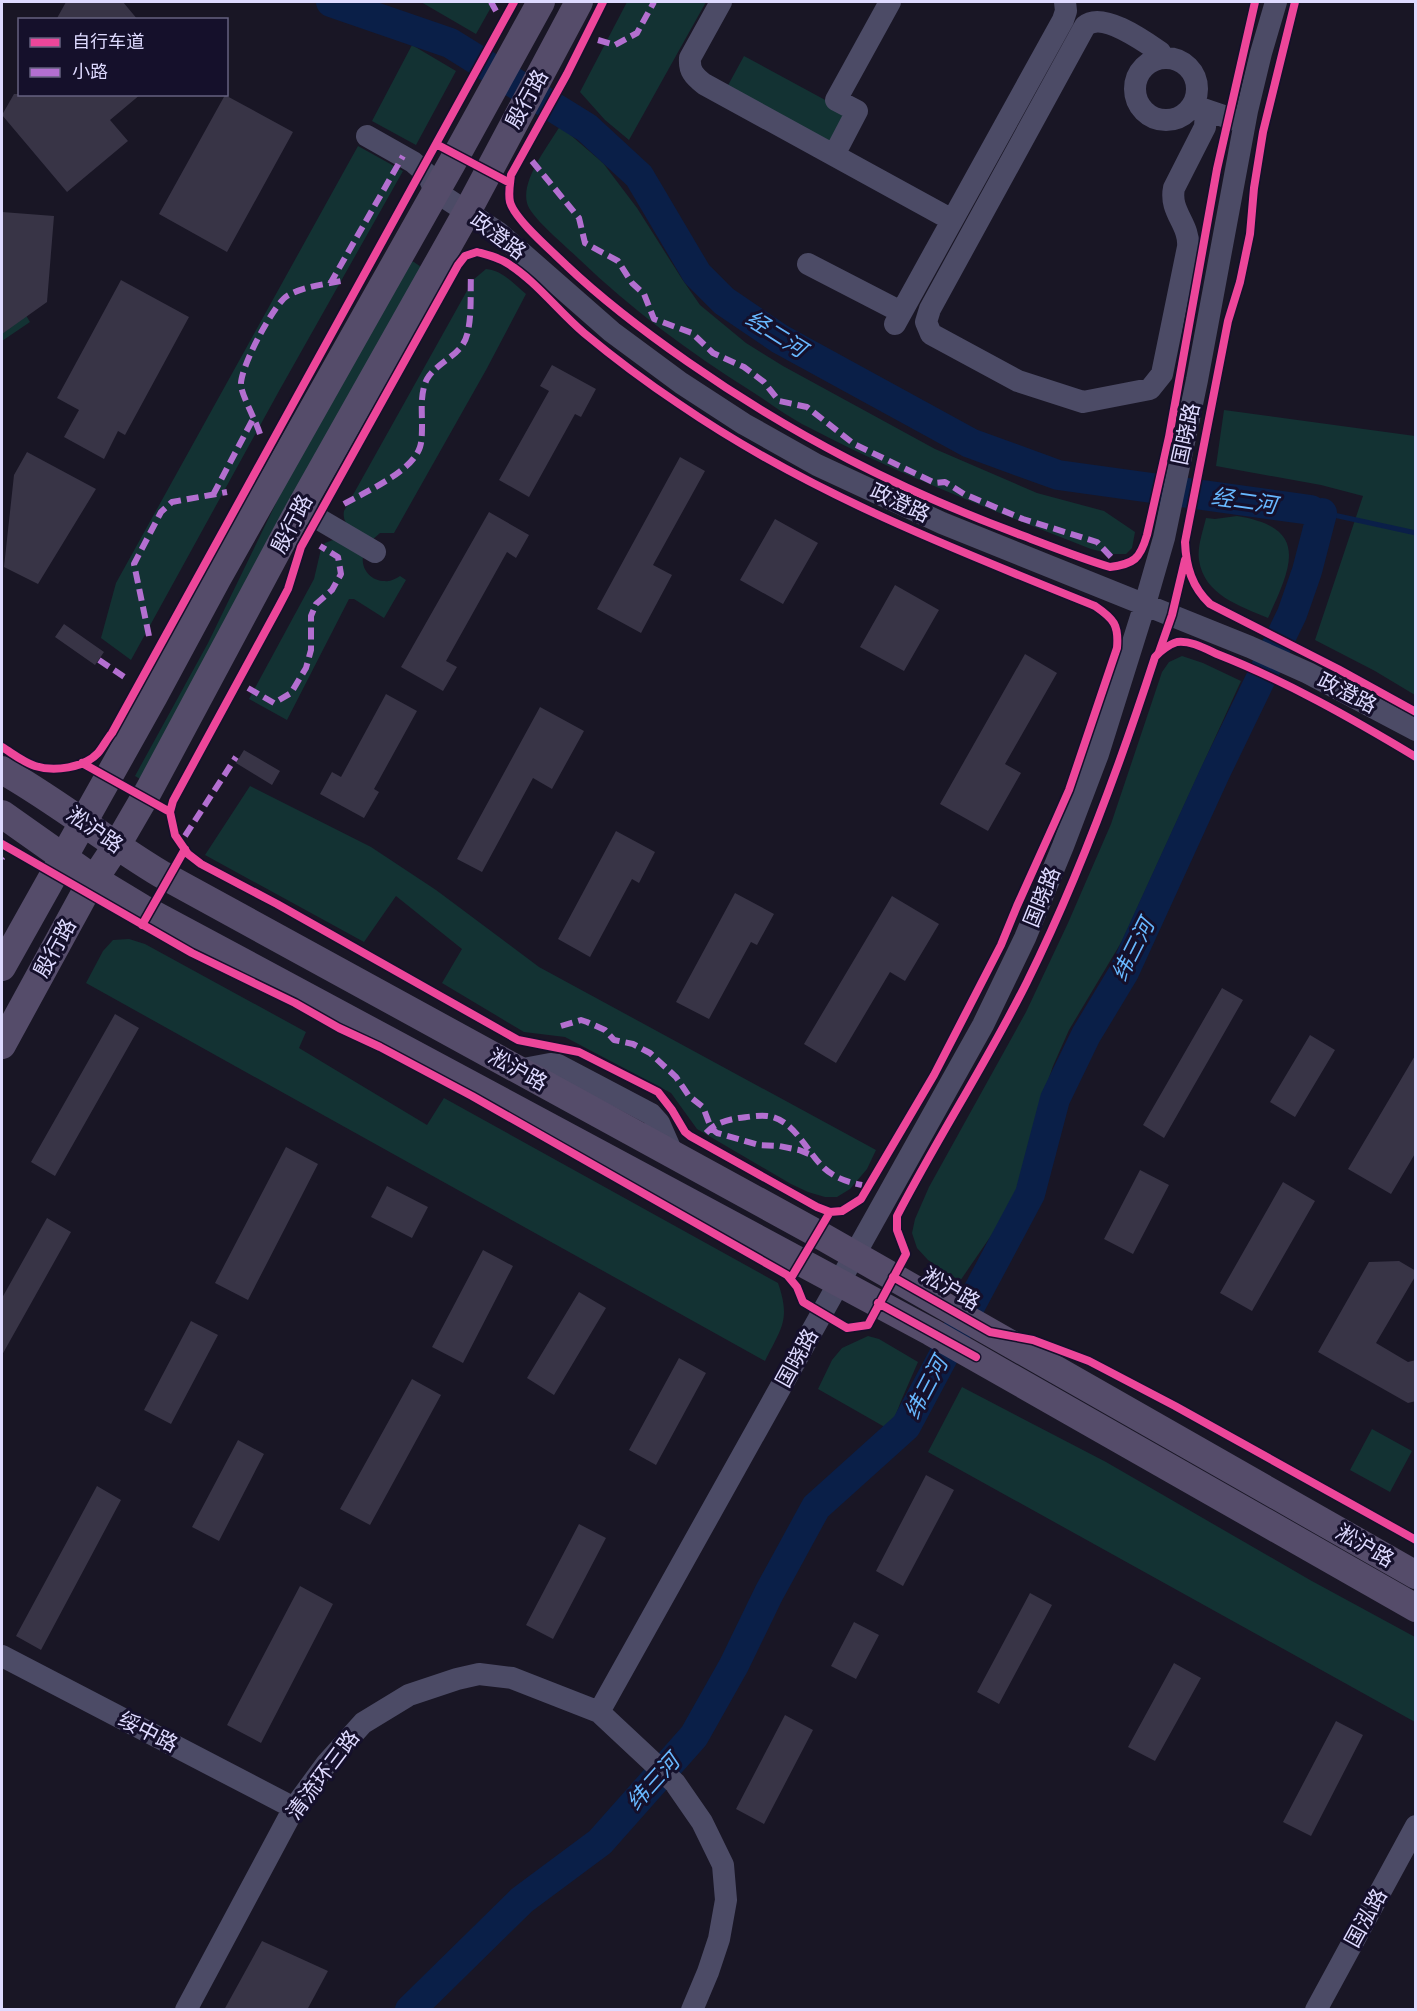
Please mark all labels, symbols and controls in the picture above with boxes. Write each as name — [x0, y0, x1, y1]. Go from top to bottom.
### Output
legend — [18, 18, 228, 96]
text: 自行车道 — [72, 31, 144, 52]
text: 小路 — [72, 61, 108, 82]
street label: 殷行路 — [501, 66, 553, 132]
street label: 政澄路 — [466, 207, 530, 265]
water label: 经二河 — [741, 306, 814, 364]
street label: 国晓路 — [1168, 401, 1204, 467]
street label: 政澄路 — [866, 479, 934, 527]
water label: 经二河 — [1210, 484, 1282, 519]
street label: 殷行路 — [267, 491, 317, 557]
street label: 政澄路 — [1313, 668, 1381, 718]
street label: 淞沪路 — [62, 802, 128, 858]
street label: 国晓路 — [1019, 863, 1065, 931]
water label: 纬三河 — [1107, 911, 1161, 985]
street label: 殷行路 — [29, 915, 81, 981]
street label: 淞沪路 — [485, 1044, 551, 1096]
street label: 淞沪路 — [918, 1263, 984, 1315]
street label: 国晓路 — [771, 1325, 823, 1391]
water label: 纬三河 — [899, 1349, 954, 1423]
street label: 淞沪路 — [1332, 1520, 1398, 1572]
street label: 绥中路 — [114, 1707, 182, 1757]
street label: 清流环三路 — [282, 1726, 364, 1824]
water label: 纬三河 — [622, 1746, 687, 1815]
street label: 国泓路 — [1340, 1885, 1392, 1951]

